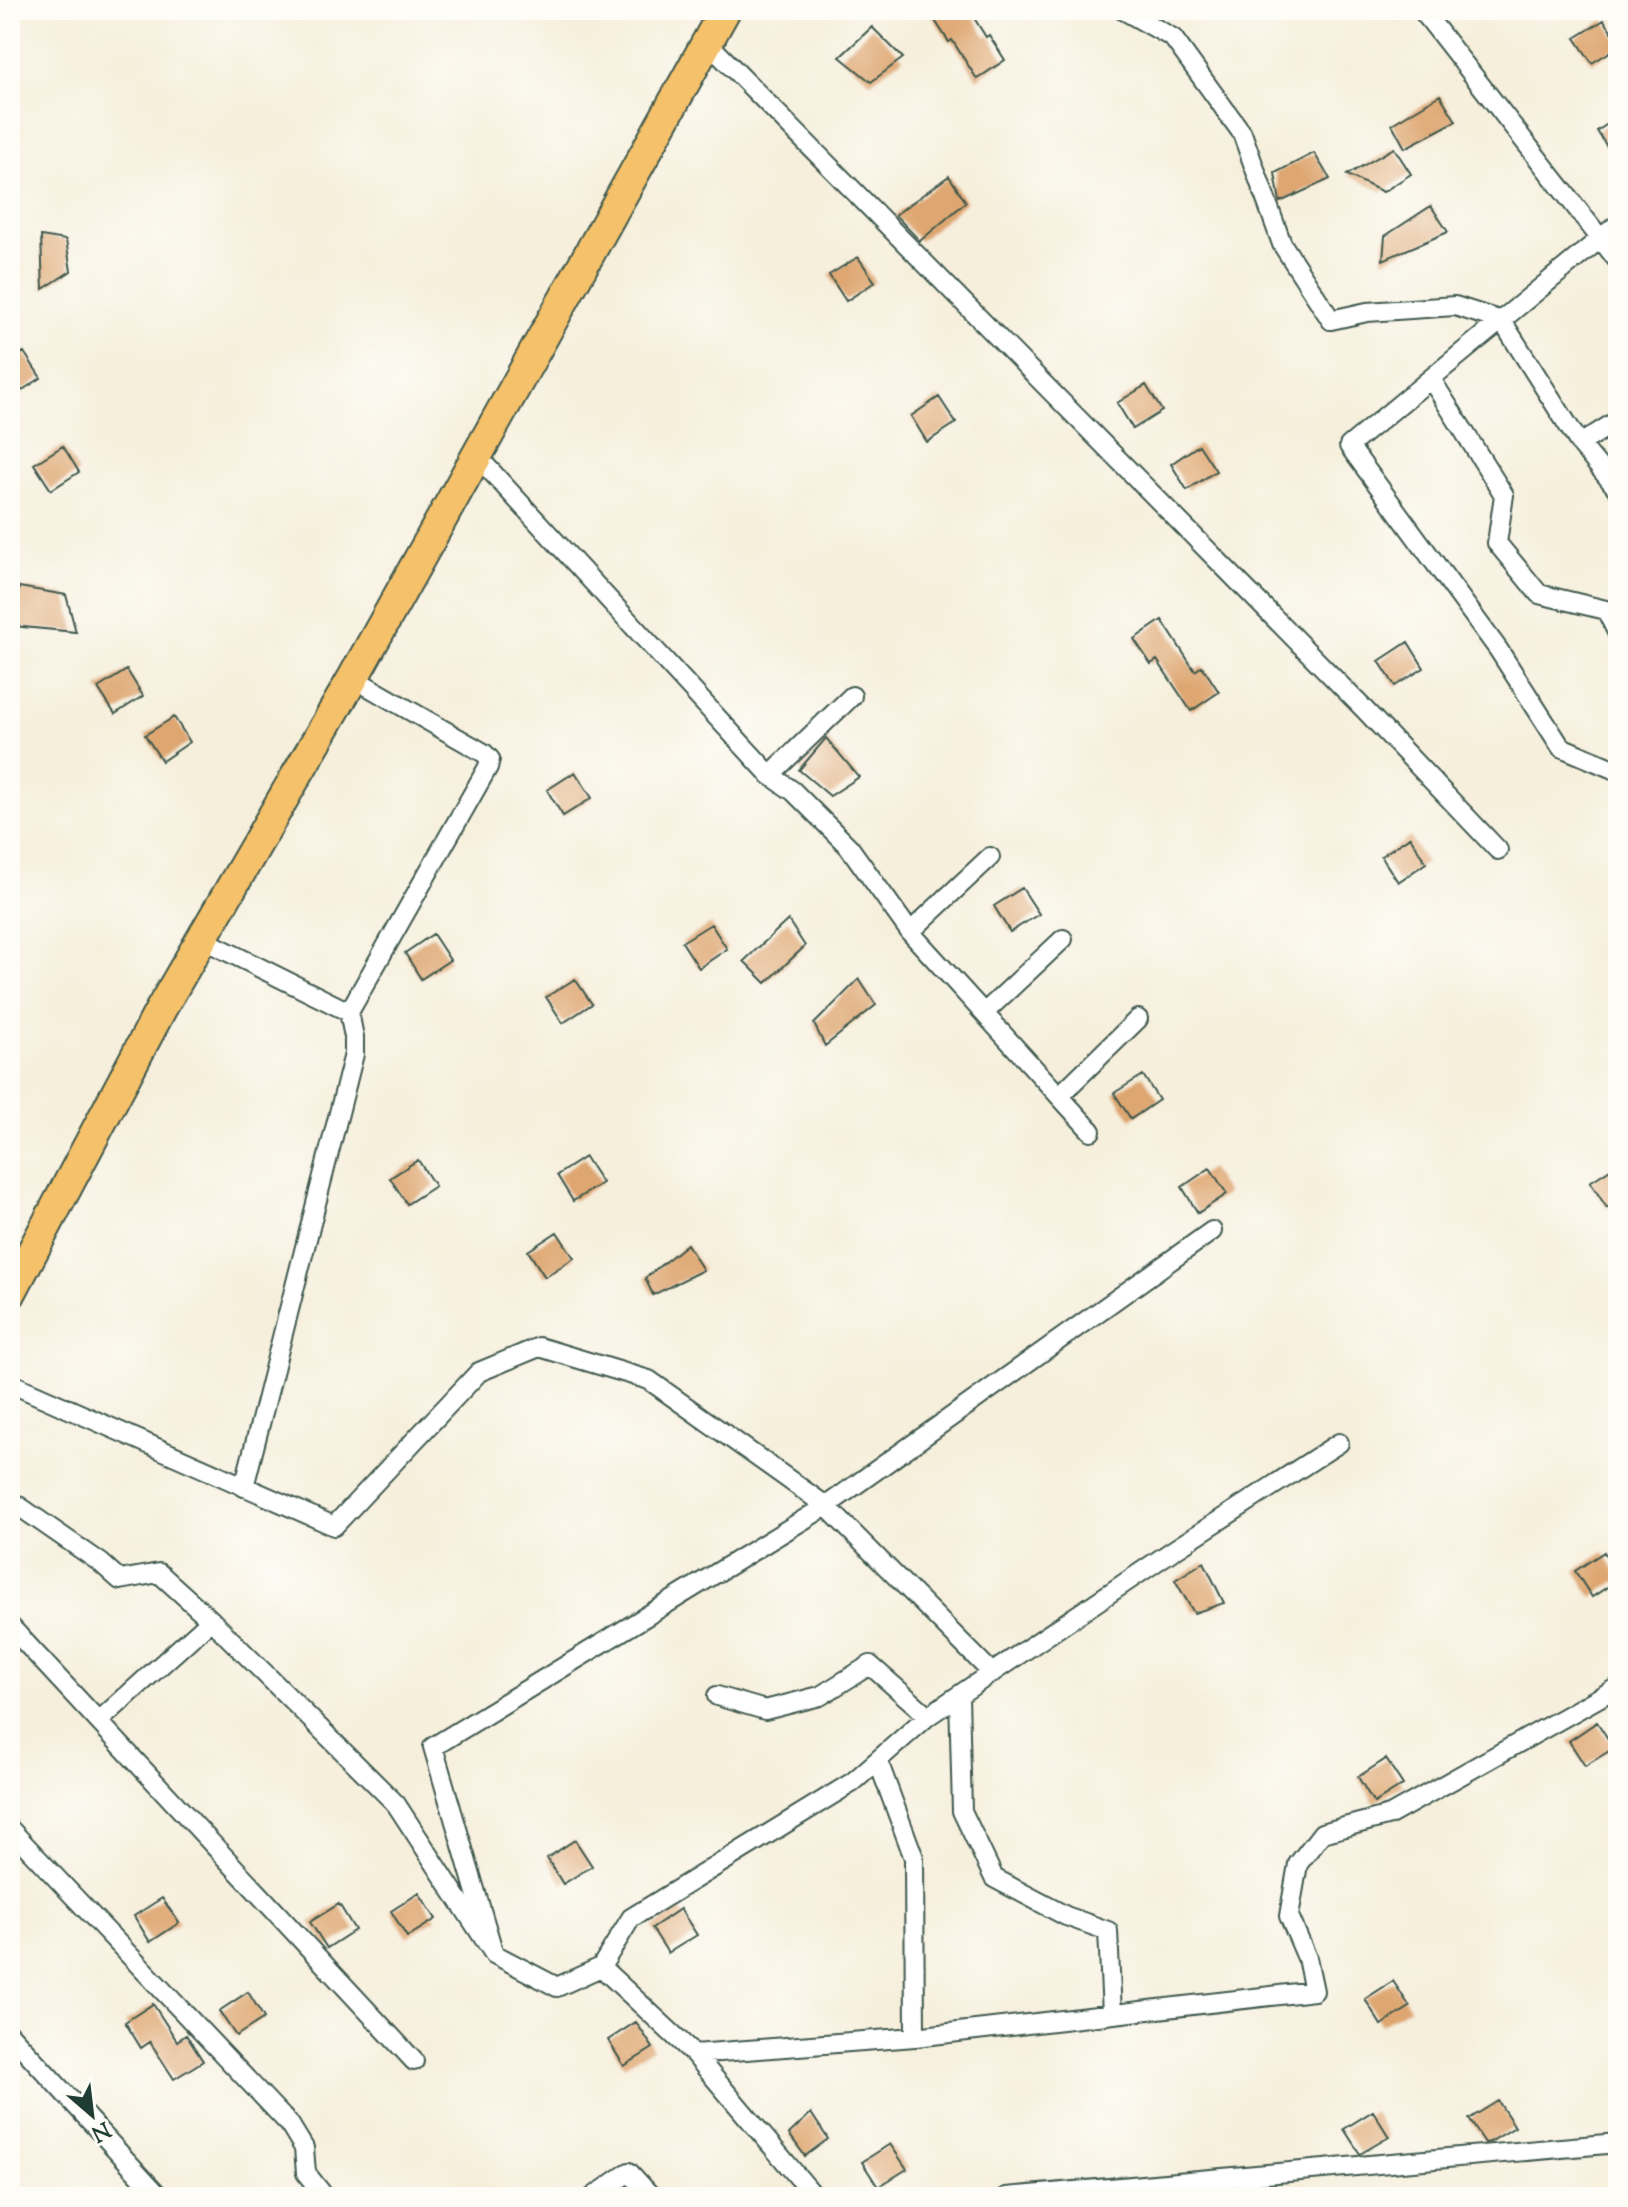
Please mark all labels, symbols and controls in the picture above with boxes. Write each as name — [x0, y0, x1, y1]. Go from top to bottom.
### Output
north arrow — [52, 2075, 132, 2155]
text: N — [84, 2112, 115, 2148]

